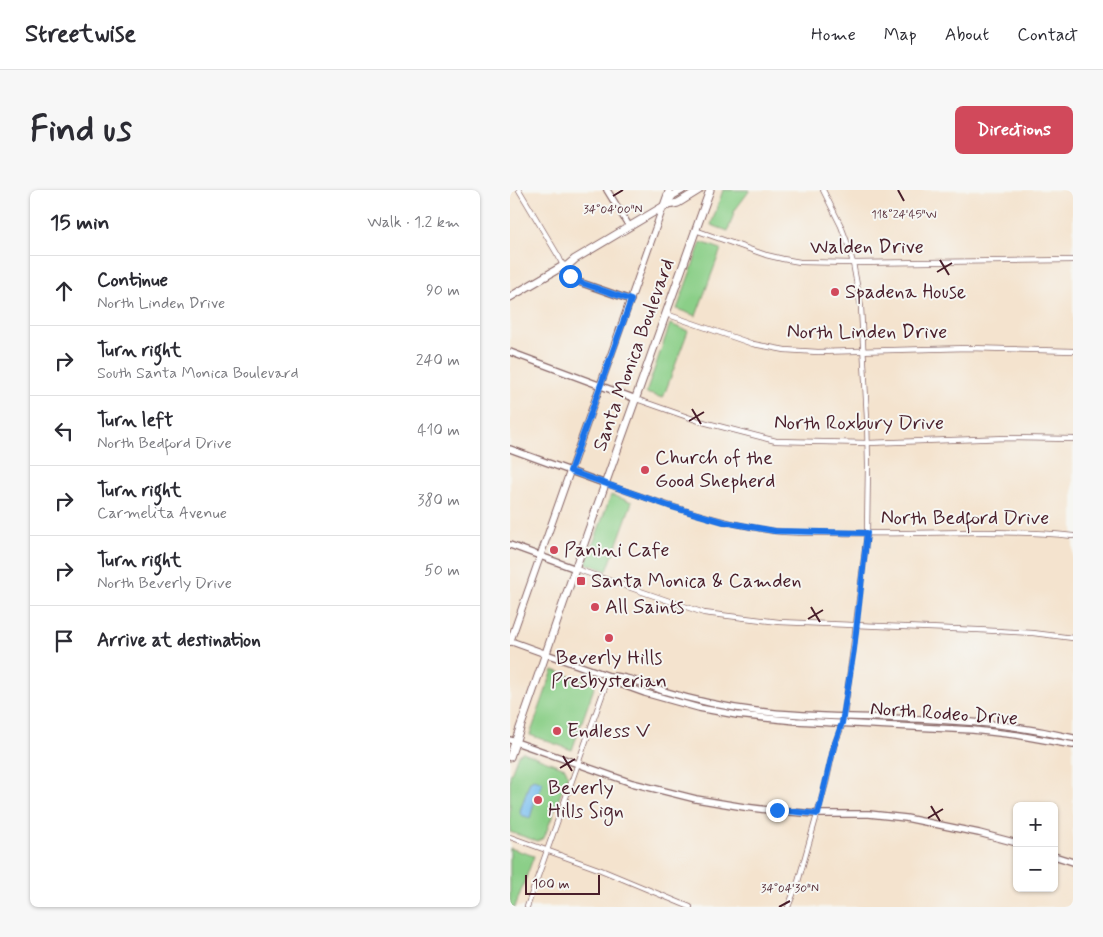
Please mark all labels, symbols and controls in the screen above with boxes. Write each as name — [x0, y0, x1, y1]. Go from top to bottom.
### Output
text: Streetwise — [25, 19, 136, 50]
text: Home — [811, 23, 856, 47]
text: Map — [884, 23, 917, 47]
text: About — [945, 23, 989, 47]
text: Contact — [1017, 23, 1078, 47]
button: Directions — [955, 106, 1073, 154]
text: Find us — [30, 107, 132, 153]
text: 34°04'00"N — [583, 202, 643, 218]
text: 118°24'45"W — [871, 207, 937, 223]
text: 15 min — [50, 209, 110, 237]
text: Walk · 1.2 km — [367, 212, 460, 233]
street label: Walden Drive — [810, 234, 924, 261]
street label: Santa Monica Boulevard — [587, 255, 681, 455]
route start — [559, 265, 582, 288]
text: Continue — [97, 268, 168, 293]
icon: ahead — [50, 277, 78, 305]
place label: Spadena House — [845, 279, 966, 306]
text: 90 m — [426, 280, 460, 301]
marker: Spadena House — [829, 286, 841, 298]
text: North Linden Drive — [97, 293, 225, 314]
street label: North Linden Drive — [787, 319, 947, 346]
text: Turn right — [97, 338, 181, 363]
icon: right — [50, 347, 78, 375]
text: 240 m — [416, 350, 460, 371]
text: South Santa Monica Boulevard — [97, 363, 299, 384]
text: Turn left — [97, 408, 173, 433]
street label: North Roxbury Drive — [774, 410, 944, 437]
icon: left — [50, 417, 78, 445]
text: 410 m — [417, 420, 460, 441]
text: North Bedford Drive — [97, 433, 232, 454]
place label: Church of the Good Shepherd — [655, 445, 775, 495]
marker: Church of the Good Shepherd — [639, 464, 651, 476]
text: Turn right — [97, 478, 181, 503]
icon: right — [50, 487, 78, 515]
text: 380 m — [417, 490, 460, 511]
text: Carmelita Avenue — [97, 503, 227, 524]
street label: North Bedford Drive — [881, 505, 1049, 534]
place label: Panini Cafe — [564, 537, 670, 564]
marker: Panini Cafe — [548, 544, 560, 556]
text: Turn right — [97, 548, 181, 573]
icon: right — [50, 557, 78, 585]
text: 50 m — [424, 560, 460, 581]
place label: Santa Monica & Camden — [591, 568, 802, 595]
text: North Beverly Drive — [97, 573, 232, 594]
marker: Santa Monica & Camden — [575, 575, 587, 587]
place label: All Saints — [605, 594, 685, 621]
marker: All Saints — [589, 601, 601, 613]
icon: arrive — [50, 627, 78, 655]
text: Arrive at destination — [97, 628, 261, 653]
marker: Beverly Hills Presbysterian — [603, 632, 615, 644]
place label: Beverly Hills Presbysterian — [551, 645, 667, 695]
street label: North Rodeo Drive — [869, 695, 1019, 733]
place label: Endless V — [567, 718, 651, 745]
marker: Endless V — [551, 725, 563, 737]
place label: Beverly Hills Sign — [548, 775, 624, 826]
marker: Beverly Hills Sign — [532, 794, 544, 806]
route end — [766, 799, 789, 822]
map controls — [1013, 802, 1058, 892]
button: + — [1013, 802, 1058, 847]
button: − — [1013, 847, 1058, 892]
scale bar — [525, 872, 600, 895]
text: 100 m — [532, 875, 570, 893]
text: 34°04'30"N — [761, 881, 819, 897]

